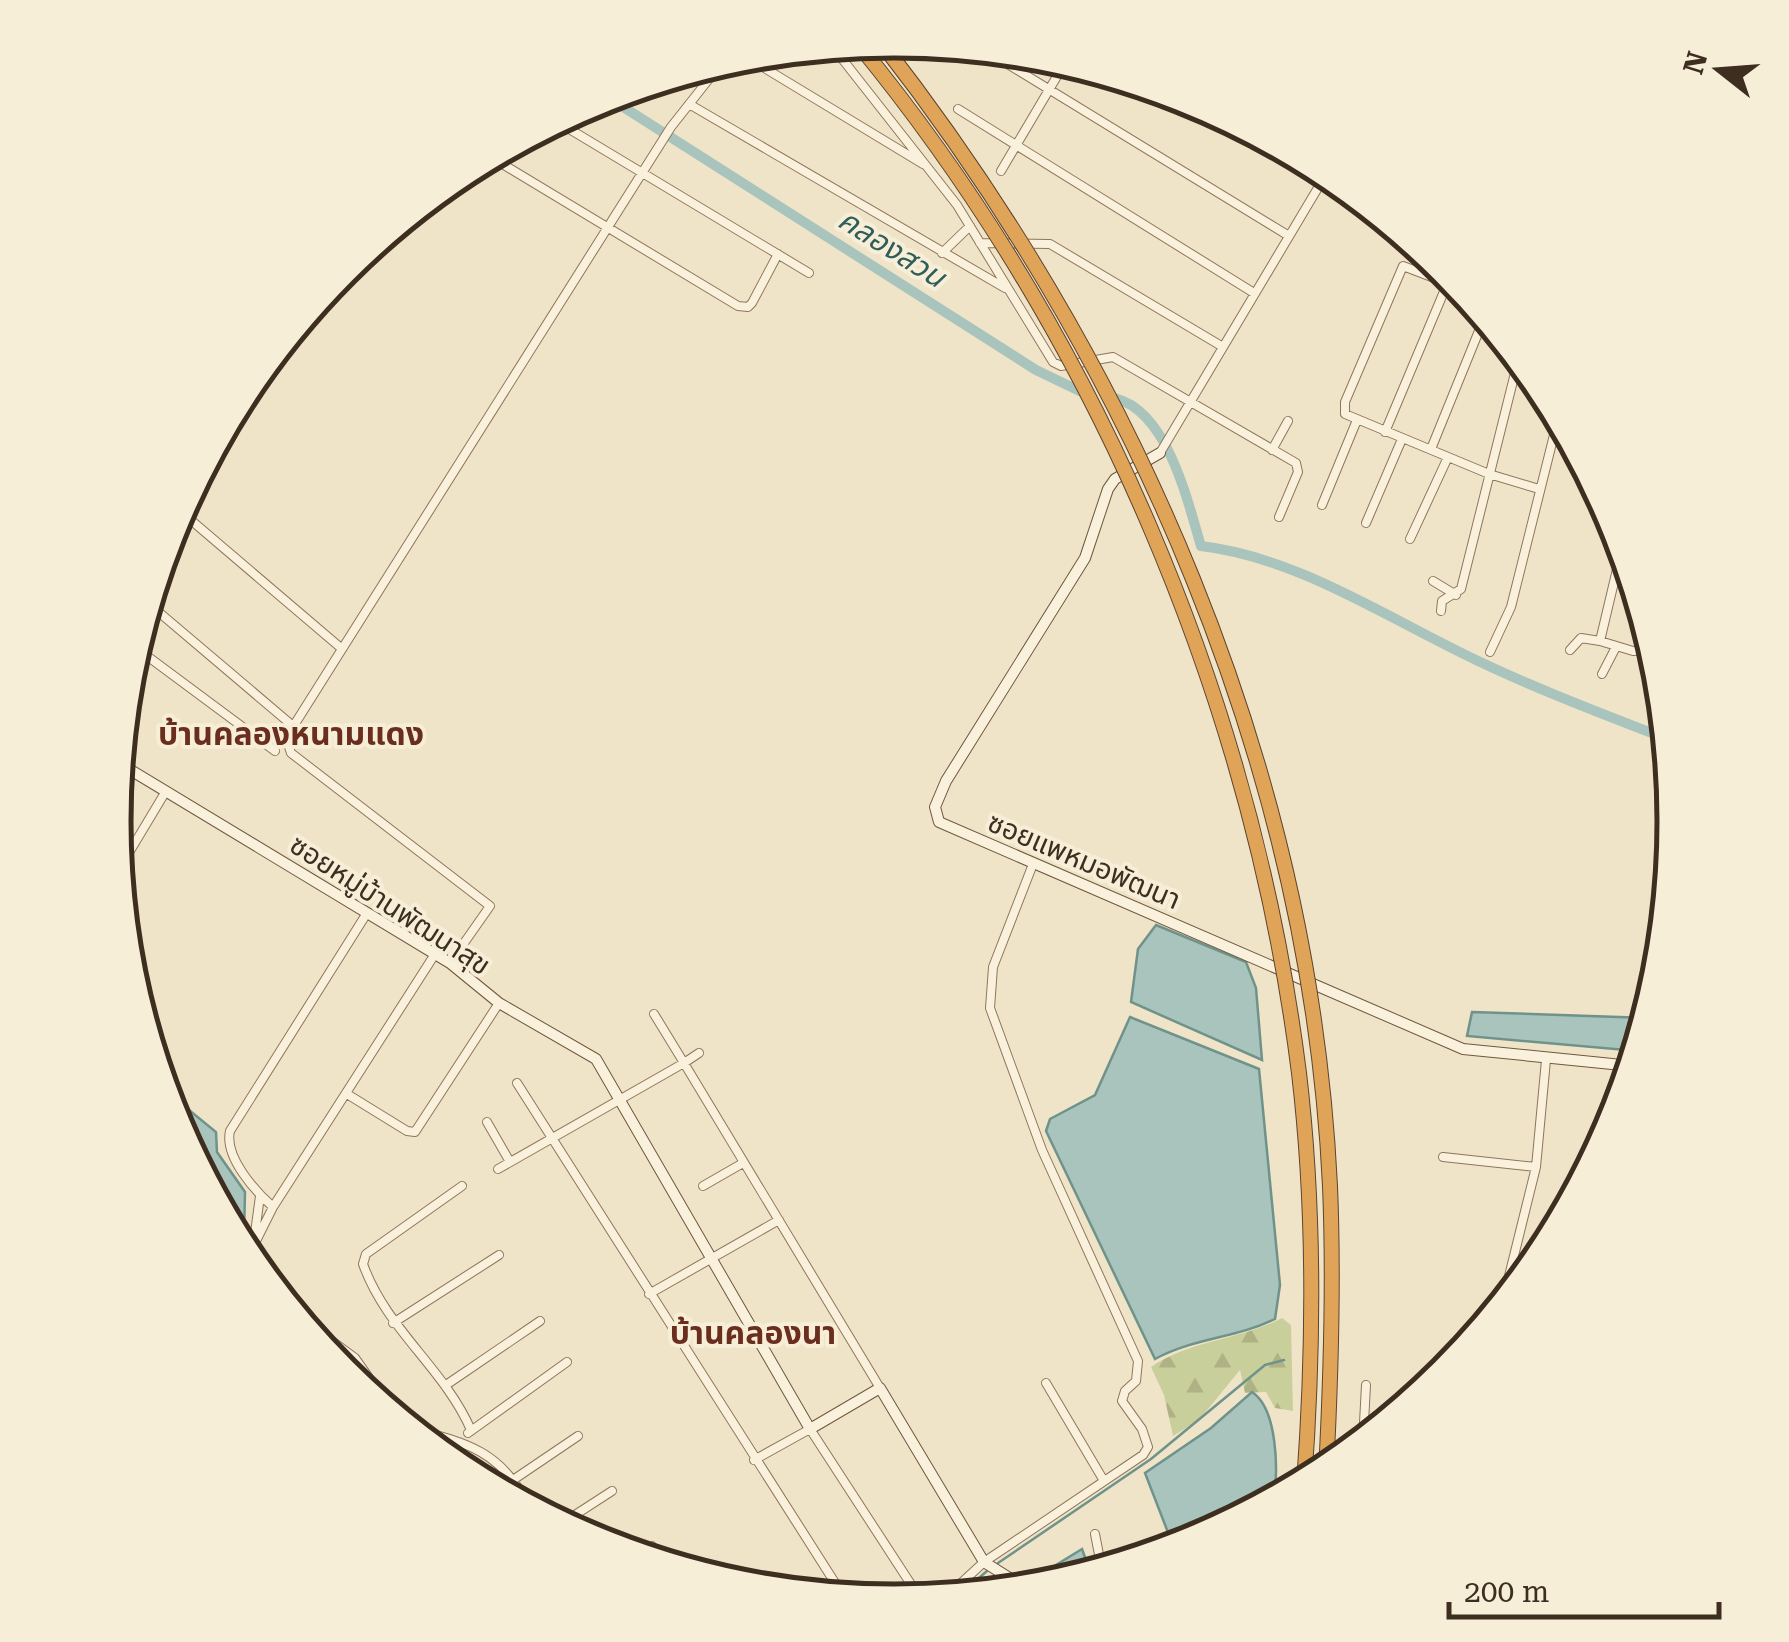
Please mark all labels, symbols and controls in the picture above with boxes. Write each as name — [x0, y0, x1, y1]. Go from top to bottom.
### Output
north arrow — [1669, 20, 1769, 120]
text: N — [1677, 48, 1715, 78]
water label: คลองสวน — [832, 202, 953, 295]
district label: บ้านคลองหนามแดง — [158, 715, 424, 753]
street label: ซอยแพหมอพัฒนา — [983, 806, 1185, 916]
street label: ซอยหมู่บ้านพัฒนาสุข — [283, 828, 496, 983]
district label: บ้านคลองนา — [670, 1314, 836, 1352]
scale bar — [1449, 1557, 1719, 1619]
text: 200 m — [1464, 1574, 1549, 1609]

